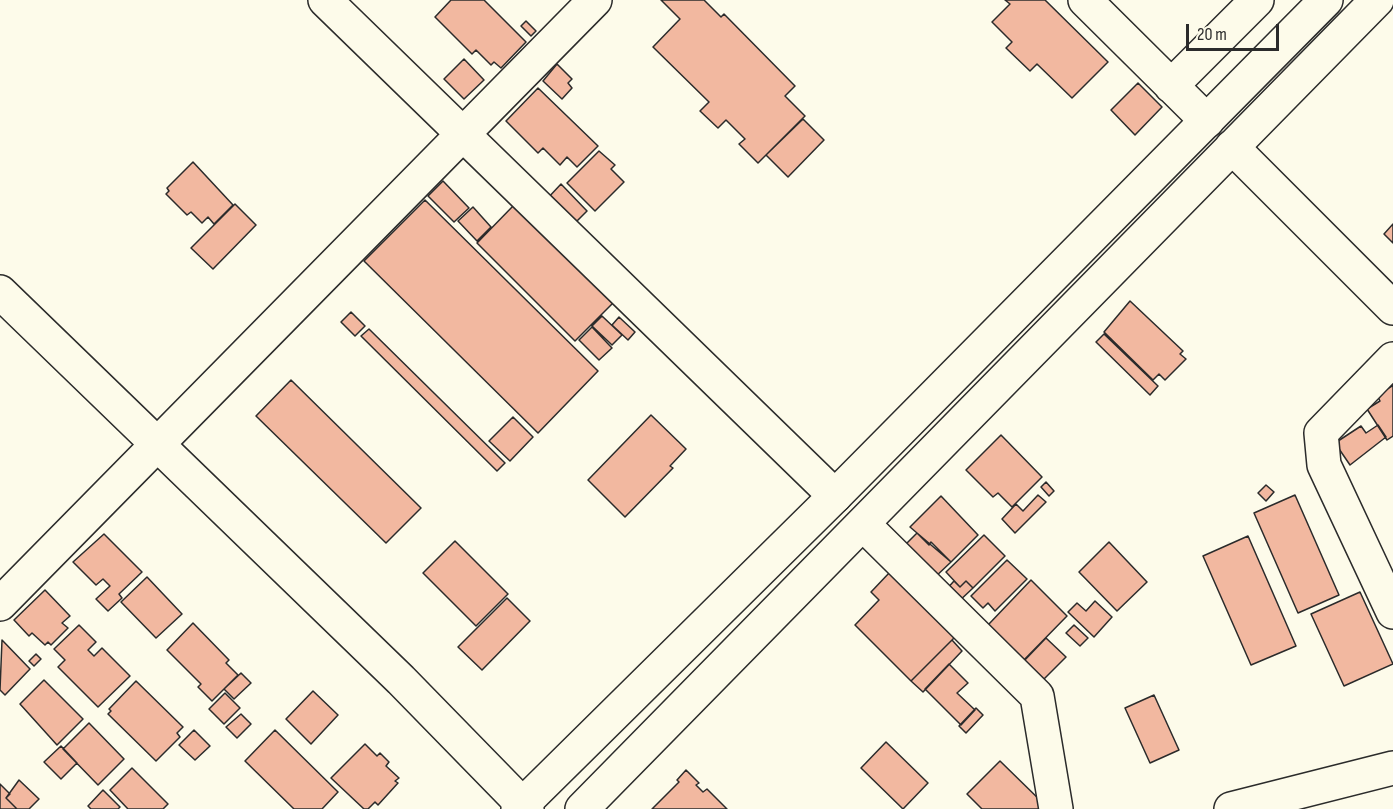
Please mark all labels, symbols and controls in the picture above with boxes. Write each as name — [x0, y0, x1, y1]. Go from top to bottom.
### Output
scale bar — [1189, 12, 1282, 50]
text: 20 m — [1197, 24, 1227, 45]

